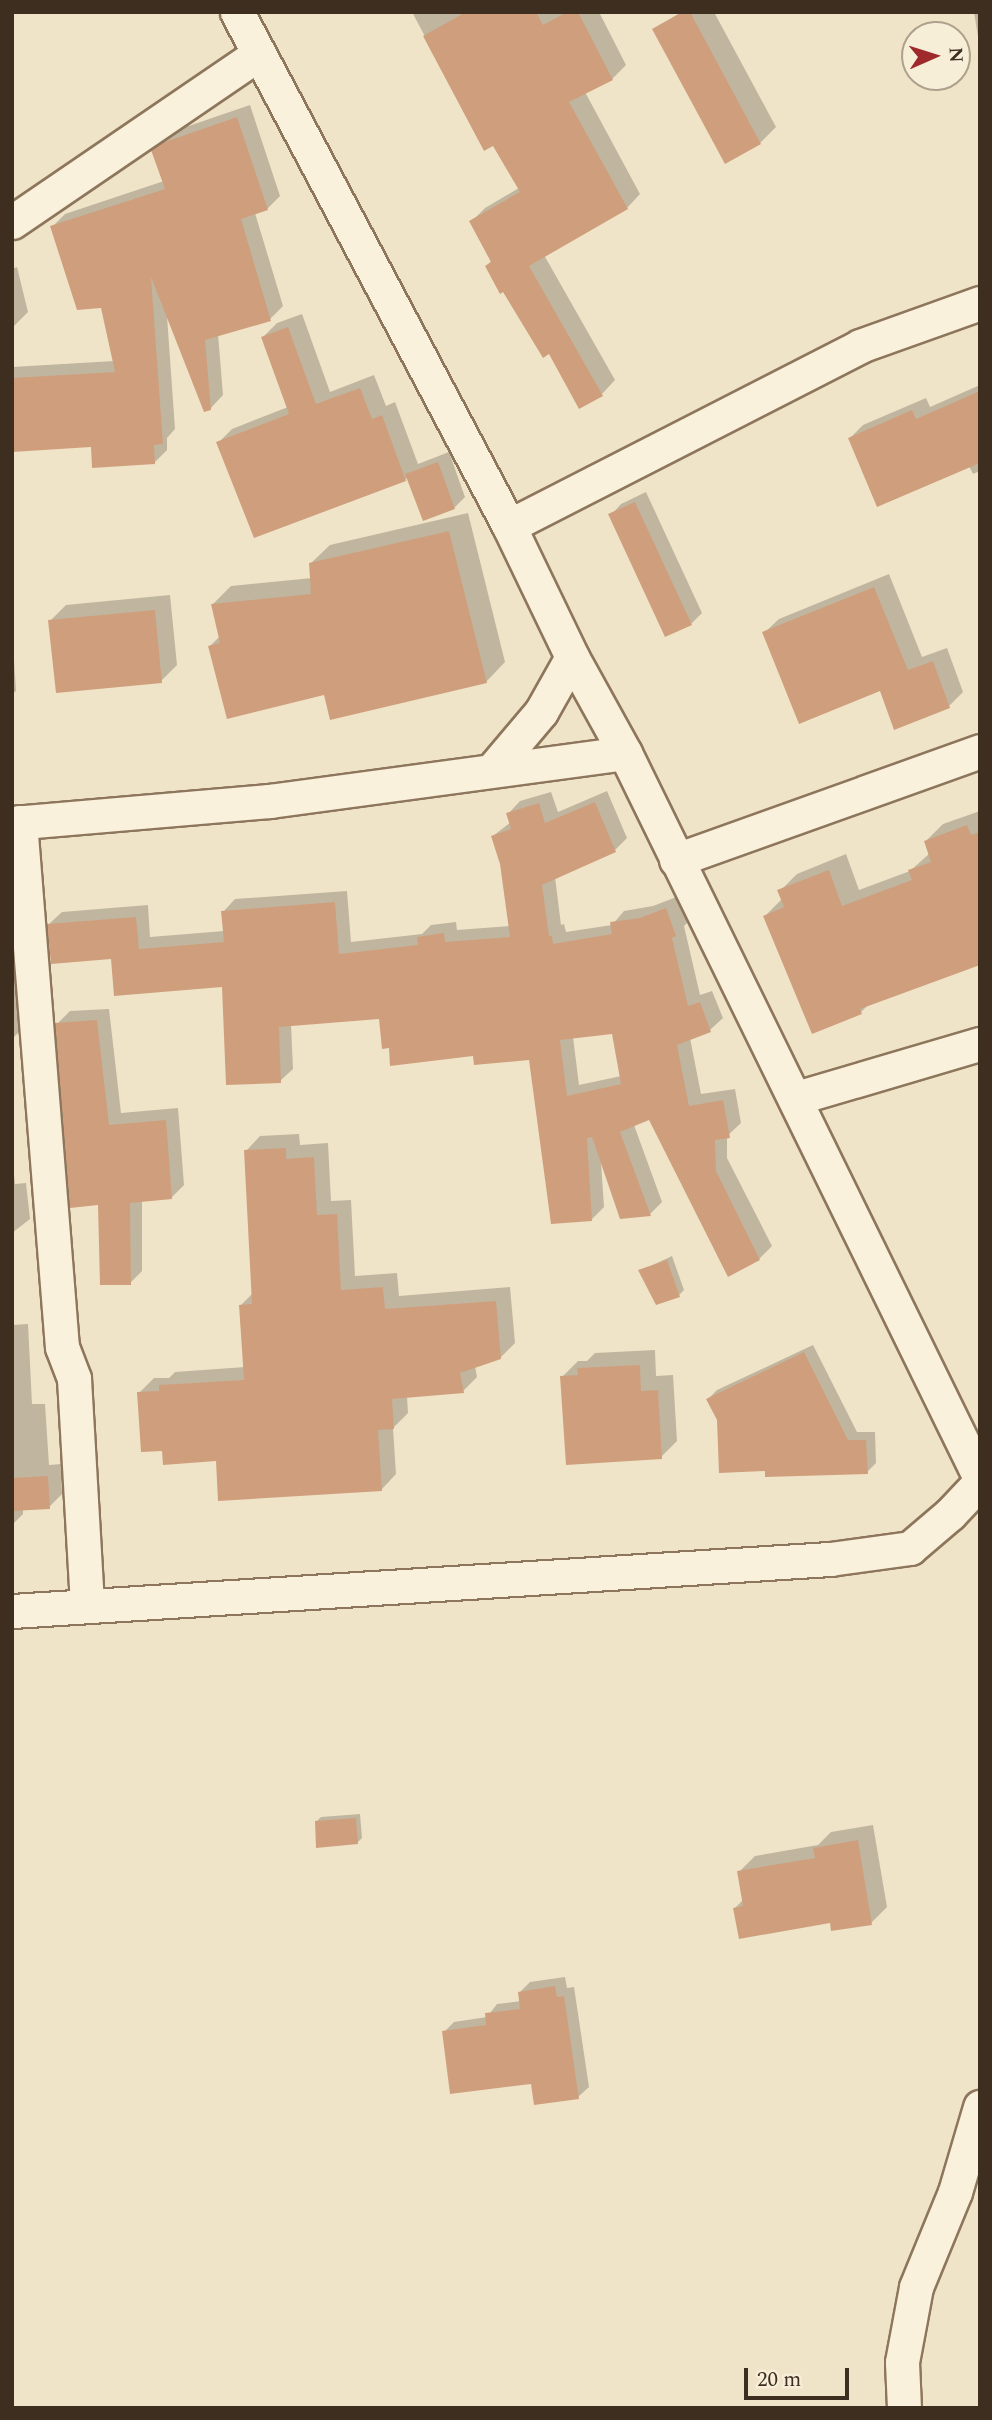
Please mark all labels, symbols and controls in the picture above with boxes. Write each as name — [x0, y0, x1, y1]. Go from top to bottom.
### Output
north arrow — [901, 21, 971, 91]
text: N — [941, 46, 970, 63]
scale bar — [747, 2354, 852, 2398]
text: 20 m — [757, 2364, 801, 2396]

